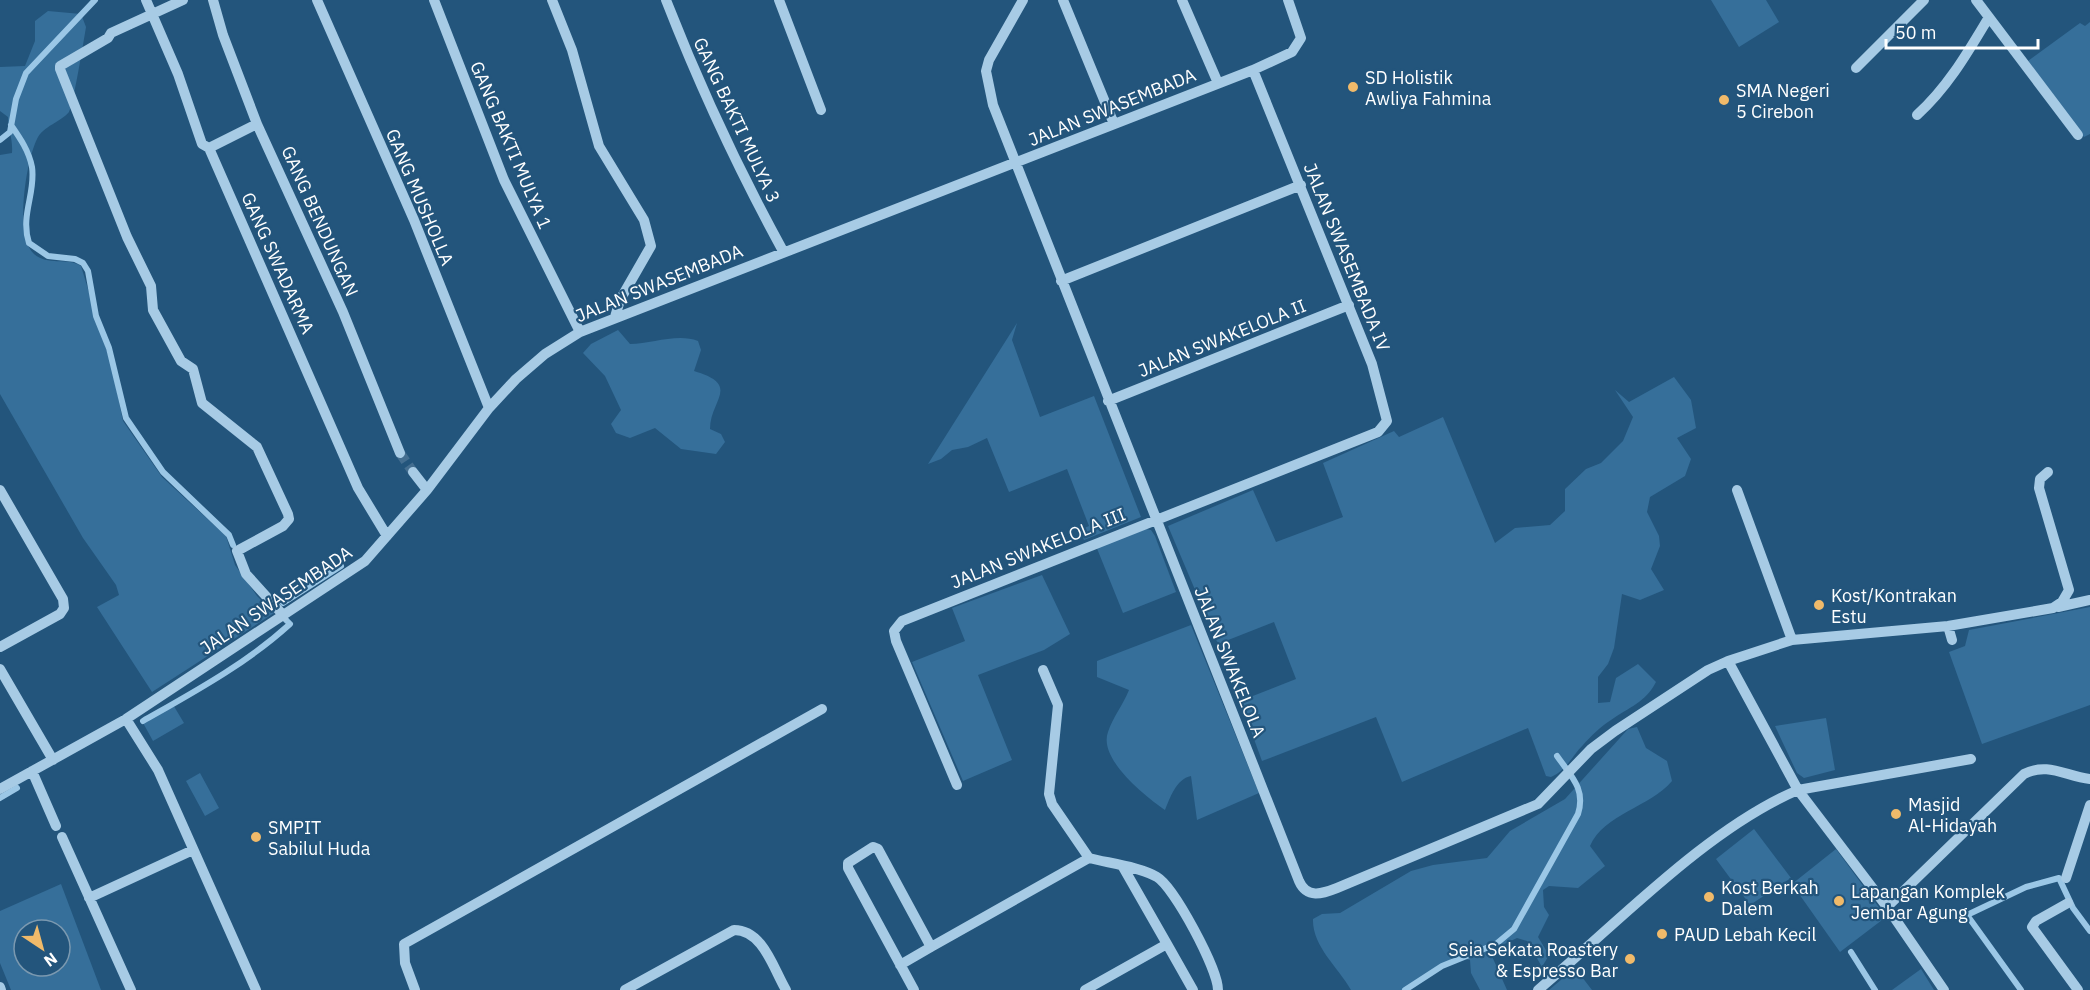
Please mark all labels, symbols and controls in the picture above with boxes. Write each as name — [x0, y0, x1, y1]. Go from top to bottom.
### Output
scale bar — [1886, 12, 2038, 50]
text: 50 m — [1895, 21, 1937, 44]
street label: GANG BAKTI MULYA 3 — [689, 34, 785, 206]
street label: GANG BAKTI MULYA 1 — [465, 58, 557, 232]
street label: JALAN SWASEMBADA — [1025, 63, 1200, 151]
place label: SD Holistik Awliya Fahmina — [1365, 66, 1492, 110]
place label: SMA Negeri 5 Cirebon — [1736, 79, 1830, 123]
marker: SD Holistik Awliya Fahmina — [1346, 80, 1360, 94]
marker: SMA Negeri 5 Cirebon — [1717, 93, 1731, 107]
street label: GANG MUSHOLLA — [381, 125, 459, 269]
street label: GANG BENDUNGAN — [276, 142, 364, 300]
street label: JALAN SWASEMBADA IV — [1299, 160, 1395, 355]
street label: GANG SWADARMA — [236, 189, 320, 338]
street label: JALAN SWASEMBADA — [572, 239, 747, 327]
street label: JALAN SWAKELOLA II — [1135, 294, 1309, 382]
street label: JALAN SWAKELOLA III — [947, 502, 1129, 594]
street label: JALAN SWASEMBADA — [196, 540, 357, 659]
street label: JALAN SWAKELOLA — [1189, 583, 1271, 741]
place label: Kost/Kontrakan Estu — [1831, 584, 1957, 628]
marker: Kost/Kontrakan Estu — [1812, 598, 1826, 612]
place label: Masjid Al-Hidayah — [1908, 793, 1997, 837]
marker: Masjid Al-Hidayah — [1889, 807, 1903, 821]
place label: SMPIT Sabilul Huda — [268, 816, 371, 860]
marker: SMPIT Sabilul Huda — [249, 830, 263, 844]
place label: Kost Berkah Dalem — [1721, 876, 1819, 920]
place label: Lapangan Komplek Jembar Agung — [1851, 880, 2005, 924]
marker: Kost Berkah Dalem — [1702, 890, 1716, 904]
marker: Lapangan Komplek Jembar Agung — [1832, 894, 1846, 908]
north arrow — [12, 918, 72, 978]
place label: PAUD Lebah Kecil — [1674, 923, 1817, 946]
marker: PAUD Lebah Kecil — [1655, 927, 1669, 941]
place label: Seia Sekata Roastery & Espresso Bar — [1448, 938, 1618, 982]
text: N — [40, 949, 61, 972]
marker: Seia Sekata Roastery & Espresso Bar — [1623, 952, 1637, 966]

